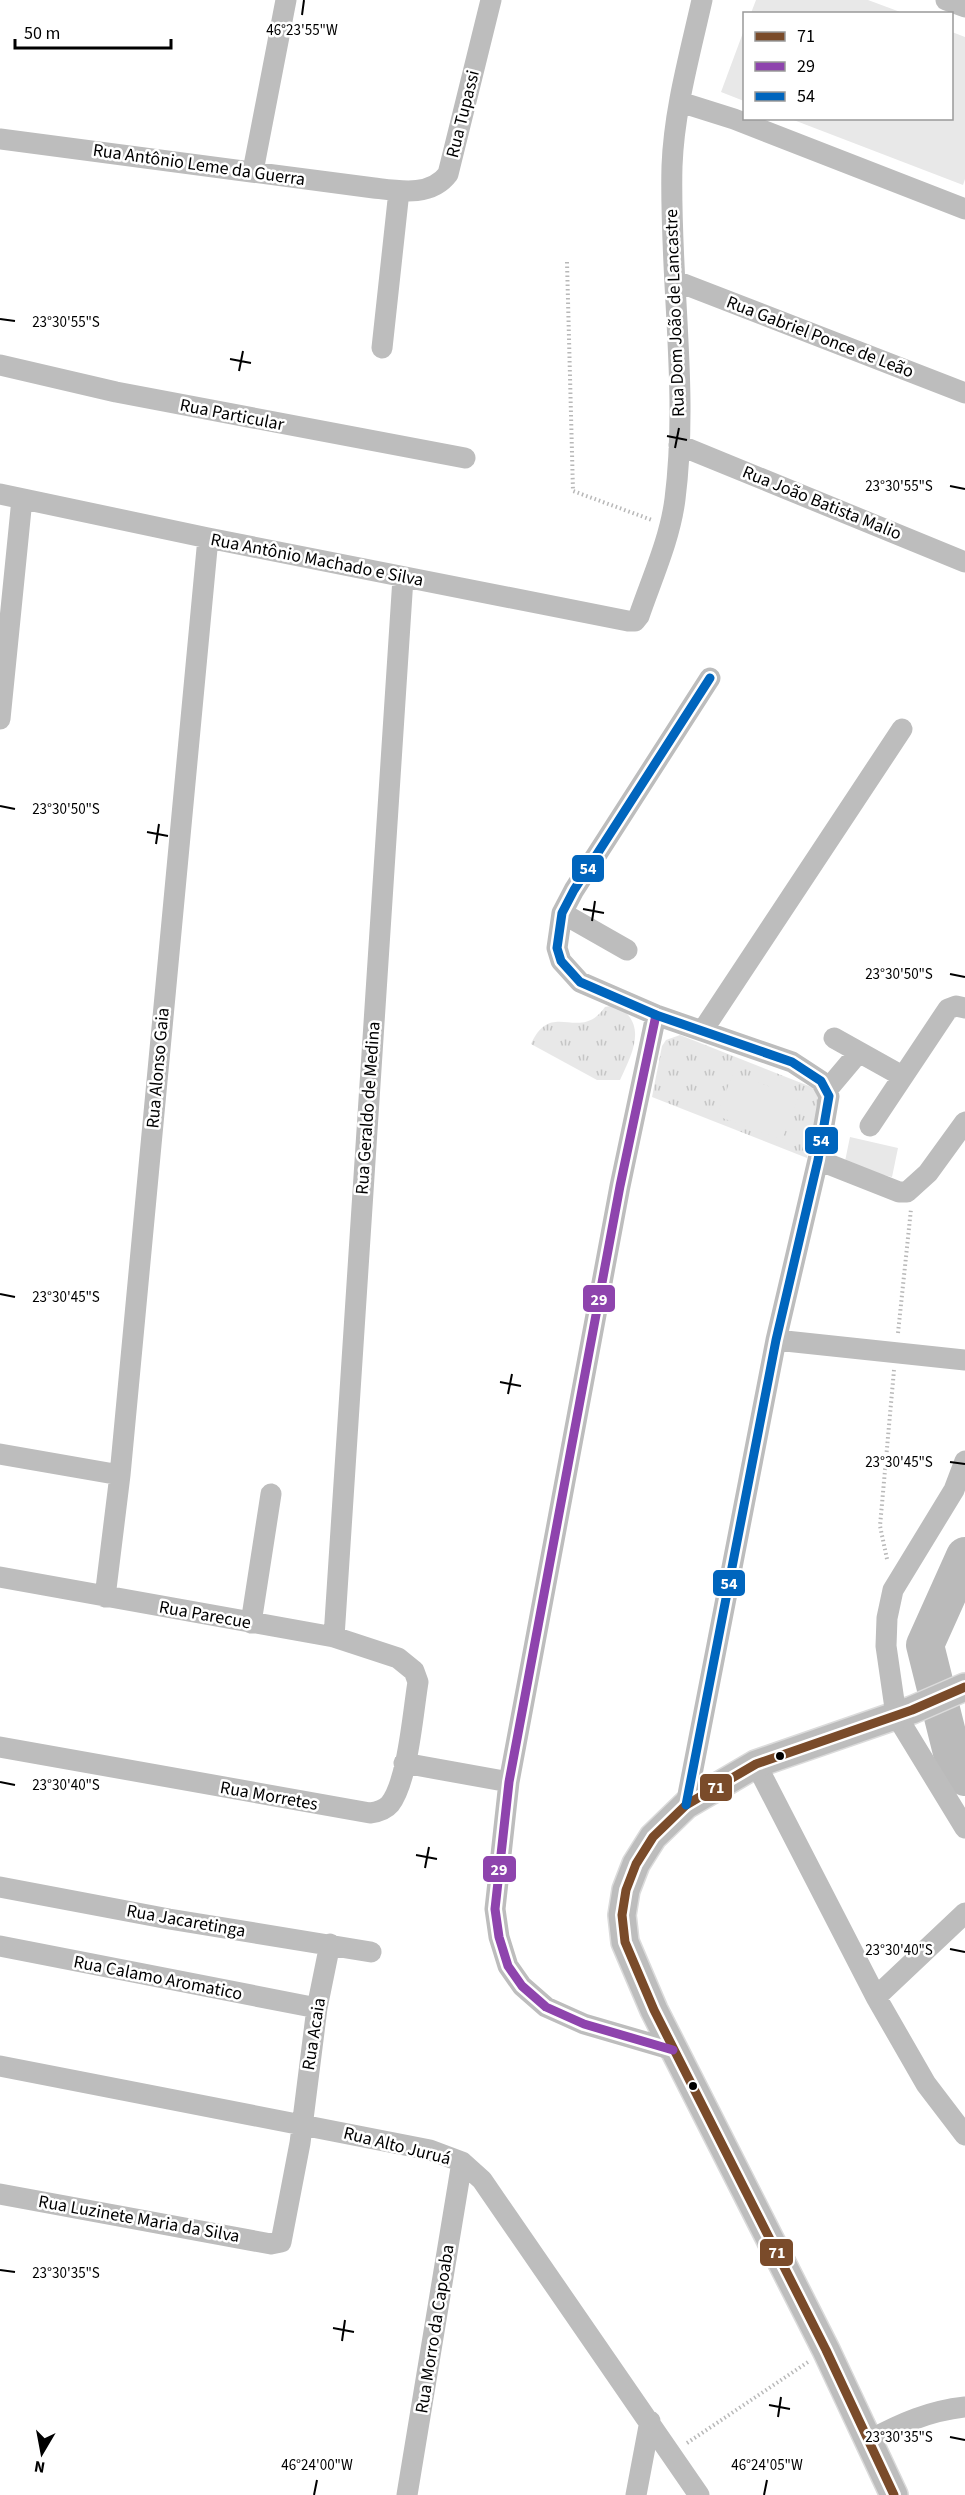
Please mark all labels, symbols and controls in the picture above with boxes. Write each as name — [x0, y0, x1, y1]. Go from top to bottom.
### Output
scale bar — [15, 12, 171, 50]
legend — [743, 12, 953, 120]
text: 46°23'55"W — [266, 20, 338, 41]
text: 50 m — [24, 21, 60, 46]
text: 71 — [797, 24, 815, 49]
text: 29 — [797, 54, 815, 79]
street label: Rua Tupassi — [440, 67, 486, 161]
text: 54 — [797, 84, 815, 109]
street label: Rua Antônio Leme da Guerra — [91, 138, 307, 192]
street label: Rua Dom João de Lancastre — [659, 208, 691, 417]
street label: Rua Gabriel Ponce de Leão — [723, 290, 917, 384]
text: 23°30'55"S — [32, 312, 100, 333]
street label: Rua Particular — [178, 393, 287, 438]
street label: Rua João Batista Malio — [739, 460, 905, 546]
text: 23°30'55"S — [865, 476, 933, 497]
street label: Rua Antônio Machado e Silva — [208, 527, 426, 593]
text: 23°30'50"S — [32, 799, 100, 820]
line badge: 54 — [571, 854, 605, 883]
text: 54 — [580, 858, 597, 880]
text: 23°30'50"S — [865, 964, 933, 985]
street label: Rua Alonso Gaia — [140, 1007, 176, 1129]
street label: Rua Geraldo de Medina — [349, 1021, 387, 1195]
line badge: 54 — [804, 1126, 839, 1155]
text: 54 — [813, 1130, 830, 1152]
line badge: 29 — [582, 1284, 616, 1313]
text: 23°30'45"S — [32, 1287, 100, 1308]
text: 29 — [591, 1289, 607, 1311]
text: 23°30'45"S — [865, 1452, 933, 1473]
line badge: 54 — [712, 1569, 746, 1597]
text: 54 — [721, 1573, 738, 1595]
street label: Rua Parecue — [157, 1595, 253, 1635]
unlabelled marker — [774, 1750, 786, 1762]
line badge: 71 — [699, 1773, 733, 1802]
text: 23°30'40"S — [32, 1775, 100, 1796]
street label: Rua Morretes — [218, 1775, 320, 1817]
text: 71 — [708, 1777, 724, 1799]
line badge: 29 — [482, 1855, 517, 1883]
text: 29 — [491, 1859, 507, 1881]
street label: Rua Jacaretinga — [124, 1898, 248, 1944]
text: 23°30'40"S — [865, 1940, 933, 1961]
street label: Rua Calamo Aromatico — [71, 1949, 245, 2007]
street label: Rua Acaia — [296, 1996, 332, 2072]
unlabelled marker — [687, 2080, 699, 2092]
street label: Rua Alto Juruá — [341, 2121, 453, 2171]
street label: Rua Luzinete Maria da Silva — [36, 2189, 242, 2249]
line badge: 71 — [759, 2238, 794, 2267]
text: 71 — [769, 2242, 785, 2264]
street label: Rua Morro da Capoaba — [409, 2243, 461, 2415]
text: 23°30'35"S — [32, 2263, 100, 2284]
north arrow — [12, 2423, 72, 2483]
text: 23°30'35"S — [865, 2427, 933, 2448]
text: N — [32, 2455, 47, 2479]
text: 46°24'00"W — [281, 2455, 353, 2476]
text: 46°24'05"W — [731, 2455, 803, 2476]

